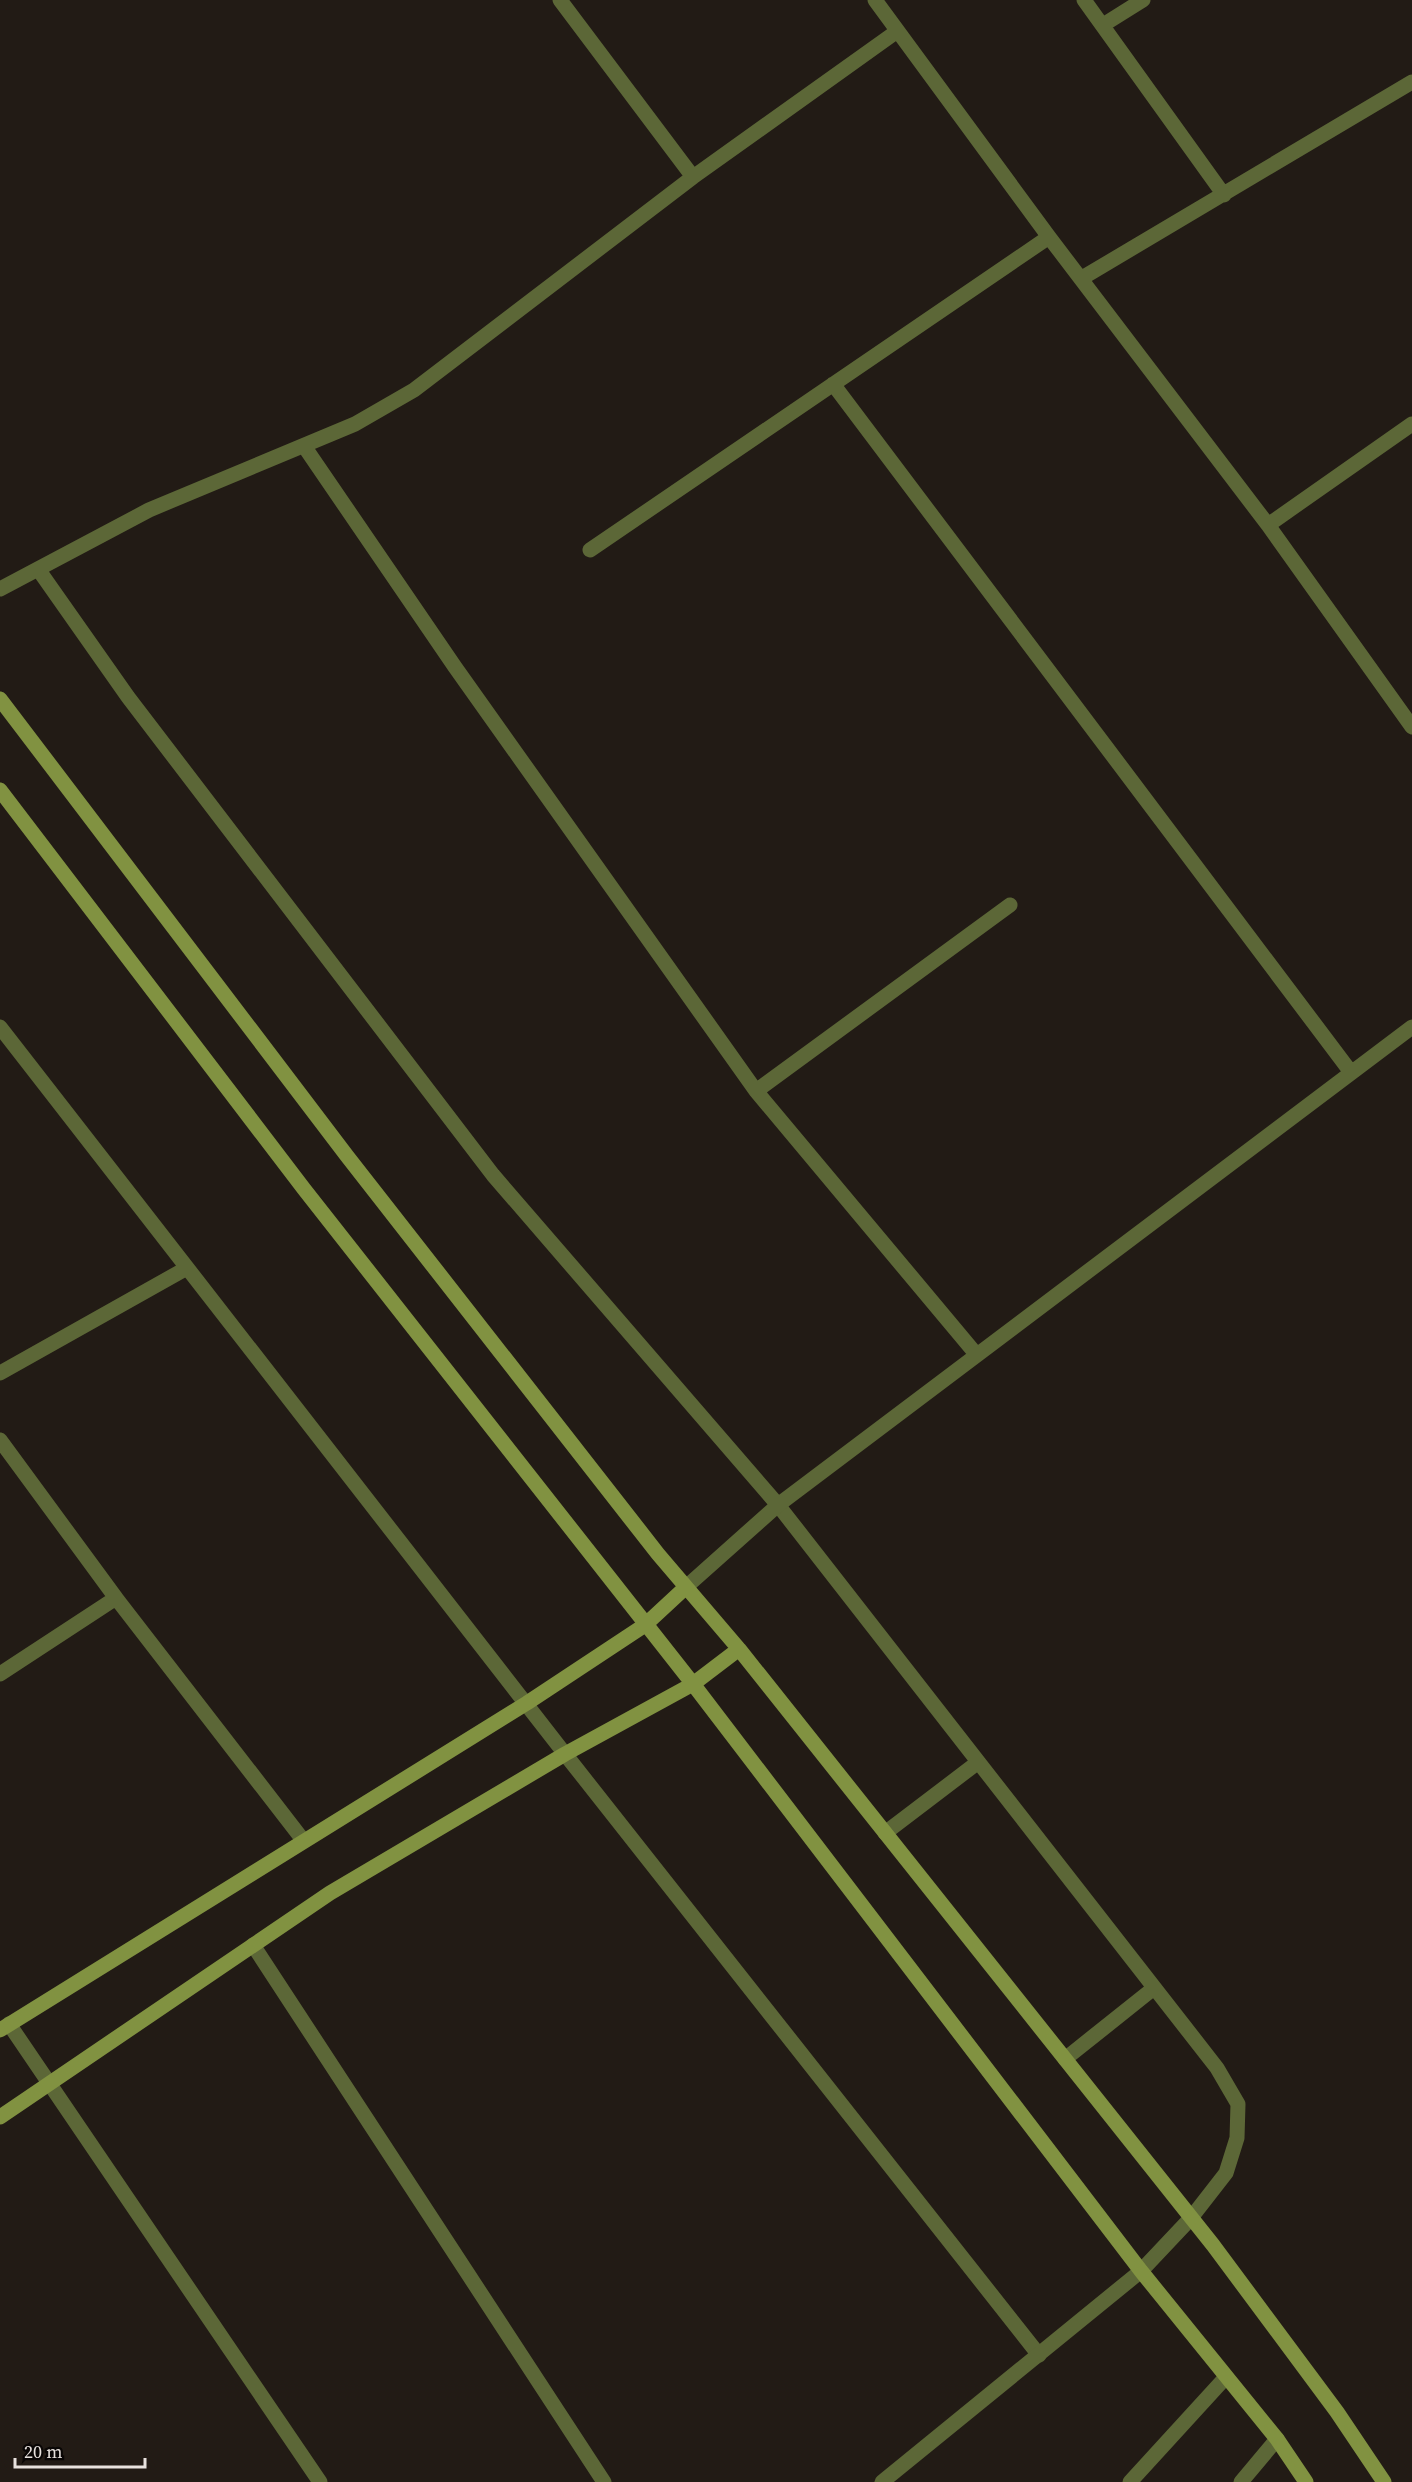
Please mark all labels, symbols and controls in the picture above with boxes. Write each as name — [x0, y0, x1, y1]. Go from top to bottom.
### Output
scale bar — [15, 2431, 146, 2469]
text: 20 m — [24, 2439, 62, 2464]

